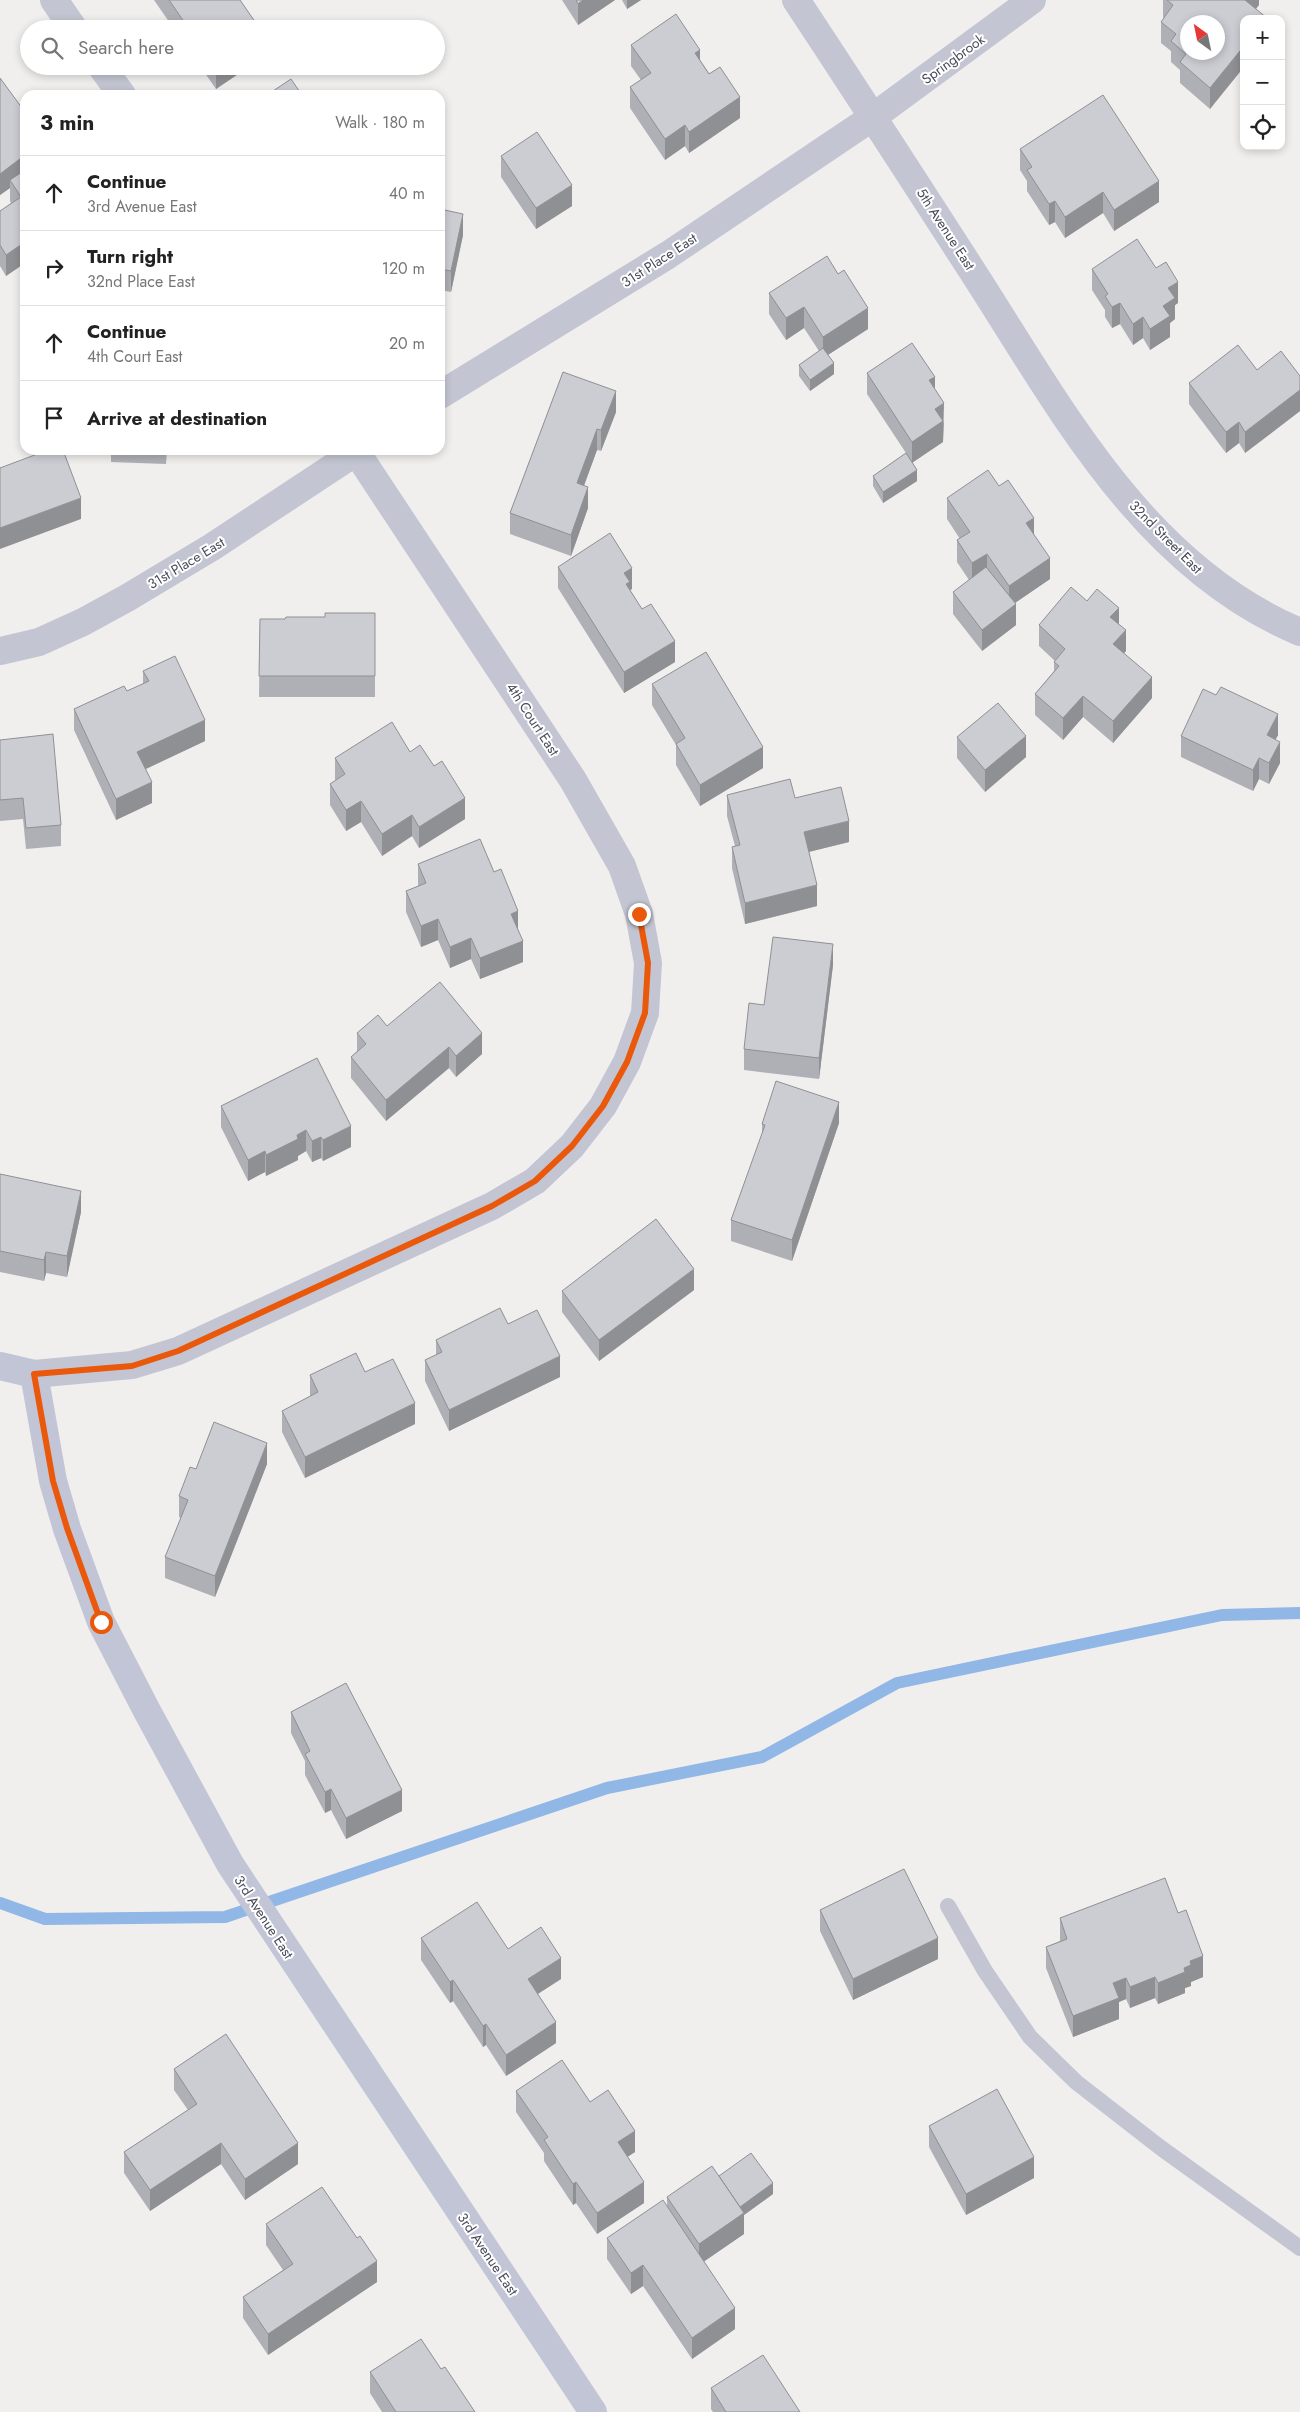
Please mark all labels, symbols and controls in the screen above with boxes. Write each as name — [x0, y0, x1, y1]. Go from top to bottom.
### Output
north arrow — [1180, 15, 1225, 60]
map controls — [1240, 15, 1285, 150]
button: + — [1240, 15, 1285, 60]
search box — [20, 20, 445, 75]
street label: Springbrook — [917, 29, 989, 89]
icon: search — [38, 34, 66, 62]
text: Search here — [78, 34, 174, 61]
button: − — [1240, 60, 1285, 105]
button: locate — [1240, 105, 1285, 150]
text: 3 min — [40, 108, 94, 138]
text: Walk · 180 m — [335, 111, 425, 134]
text: Continue — [87, 168, 166, 195]
icon: ahead — [40, 179, 68, 207]
text: 40 m — [389, 182, 425, 205]
street label: 5th Avenue East — [912, 184, 980, 274]
text: 3rd Avenue East — [87, 195, 197, 218]
street label: 31st Place East — [617, 228, 701, 292]
text: Turn right — [87, 243, 173, 270]
icon: right — [40, 254, 68, 282]
text: 120 m — [382, 257, 425, 280]
text: 32nd Place East — [87, 270, 195, 293]
text: Continue — [87, 318, 166, 345]
icon: ahead — [40, 329, 68, 357]
text: 20 m — [389, 332, 425, 355]
text: 4th Court East — [87, 345, 182, 368]
icon: arrive — [40, 404, 68, 432]
text: Arrive at destination — [87, 405, 267, 432]
street label: 32nd Street East — [1125, 496, 1208, 579]
street label: 31st Place East — [144, 532, 229, 594]
street label: 4th Court East — [502, 679, 564, 760]
route end — [628, 903, 651, 926]
route start — [90, 1611, 113, 1634]
street label: 3rd Avenue East — [230, 1871, 299, 1963]
street label: 3rd Avenue East — [453, 2209, 523, 2300]

